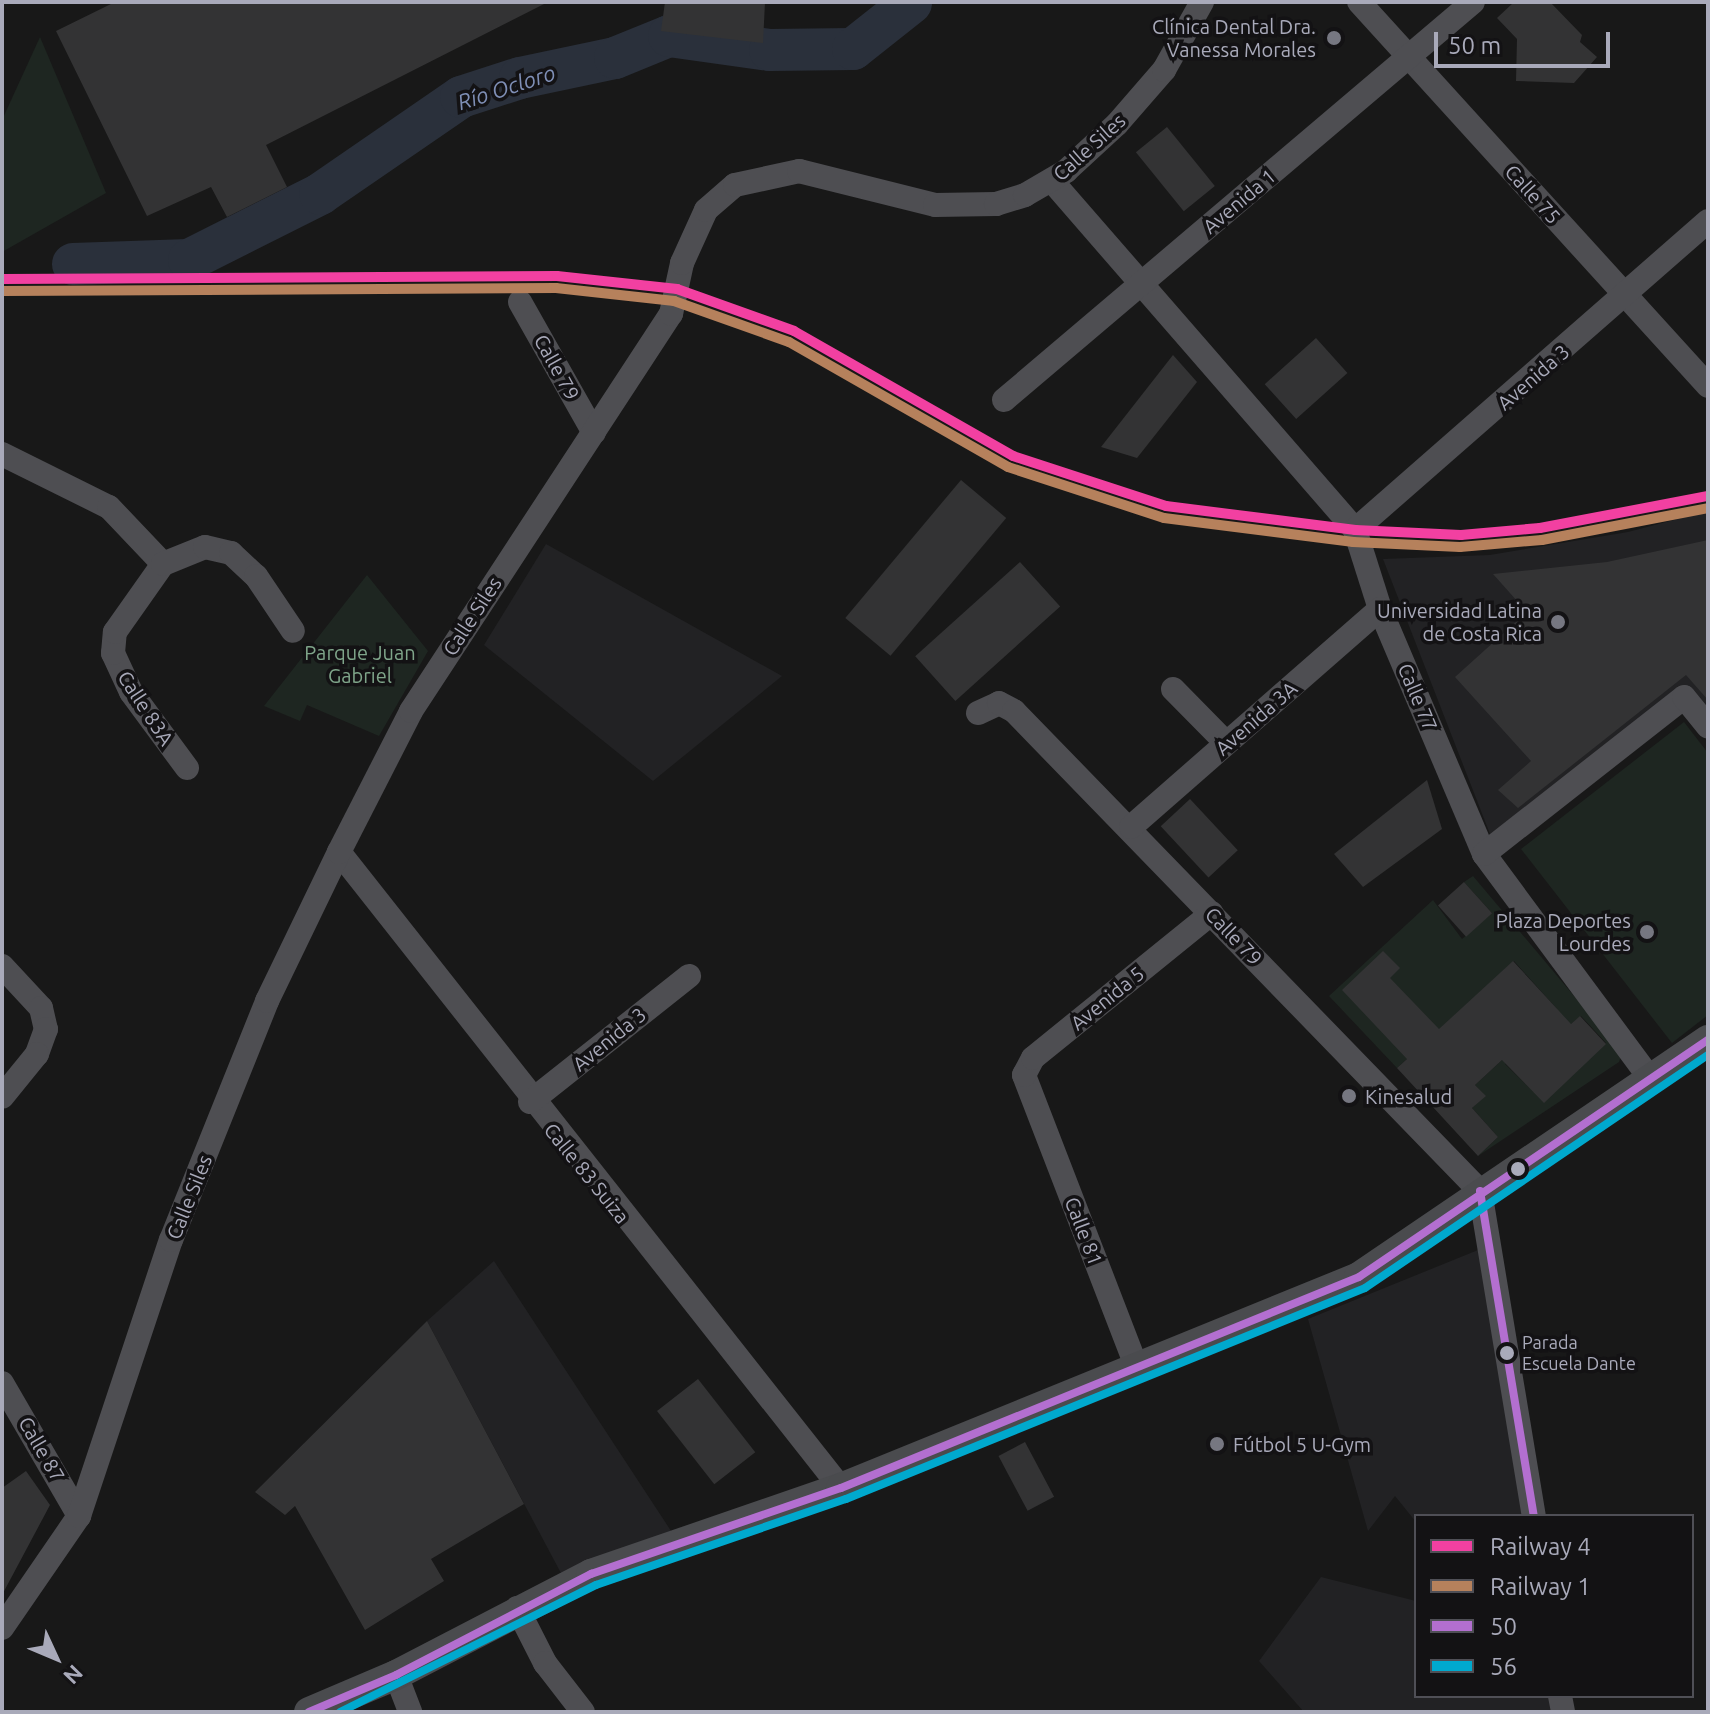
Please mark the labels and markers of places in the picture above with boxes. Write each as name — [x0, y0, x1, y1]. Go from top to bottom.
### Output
place label: Clínica Dental Dra. Vanessa Morales — [1152, 14, 1316, 61]
marker: Clínica Dental Dra. Vanessa Morales — [1323, 27, 1345, 49]
place label: Universidad Latina de Costa Rica — [1377, 598, 1542, 645]
marker: Universidad Latina de Costa Rica — [1549, 613, 1567, 631]
place label: Plaza Deportes Lourdes — [1496, 908, 1631, 955]
marker: Plaza Deportes Lourdes — [1638, 923, 1656, 941]
place label: Kinesalud — [1365, 1084, 1452, 1108]
marker: Kinesalud — [1340, 1087, 1358, 1105]
unlabelled marker — [1510, 1161, 1526, 1177]
place label: Parada Escuela Dante — [1522, 1332, 1636, 1374]
marker: Parada Escuela Dante — [1499, 1345, 1515, 1361]
place label: Fútbol 5 U-Gym — [1233, 1432, 1371, 1456]
marker: Fútbol 5 U-Gym — [1208, 1435, 1226, 1453]

